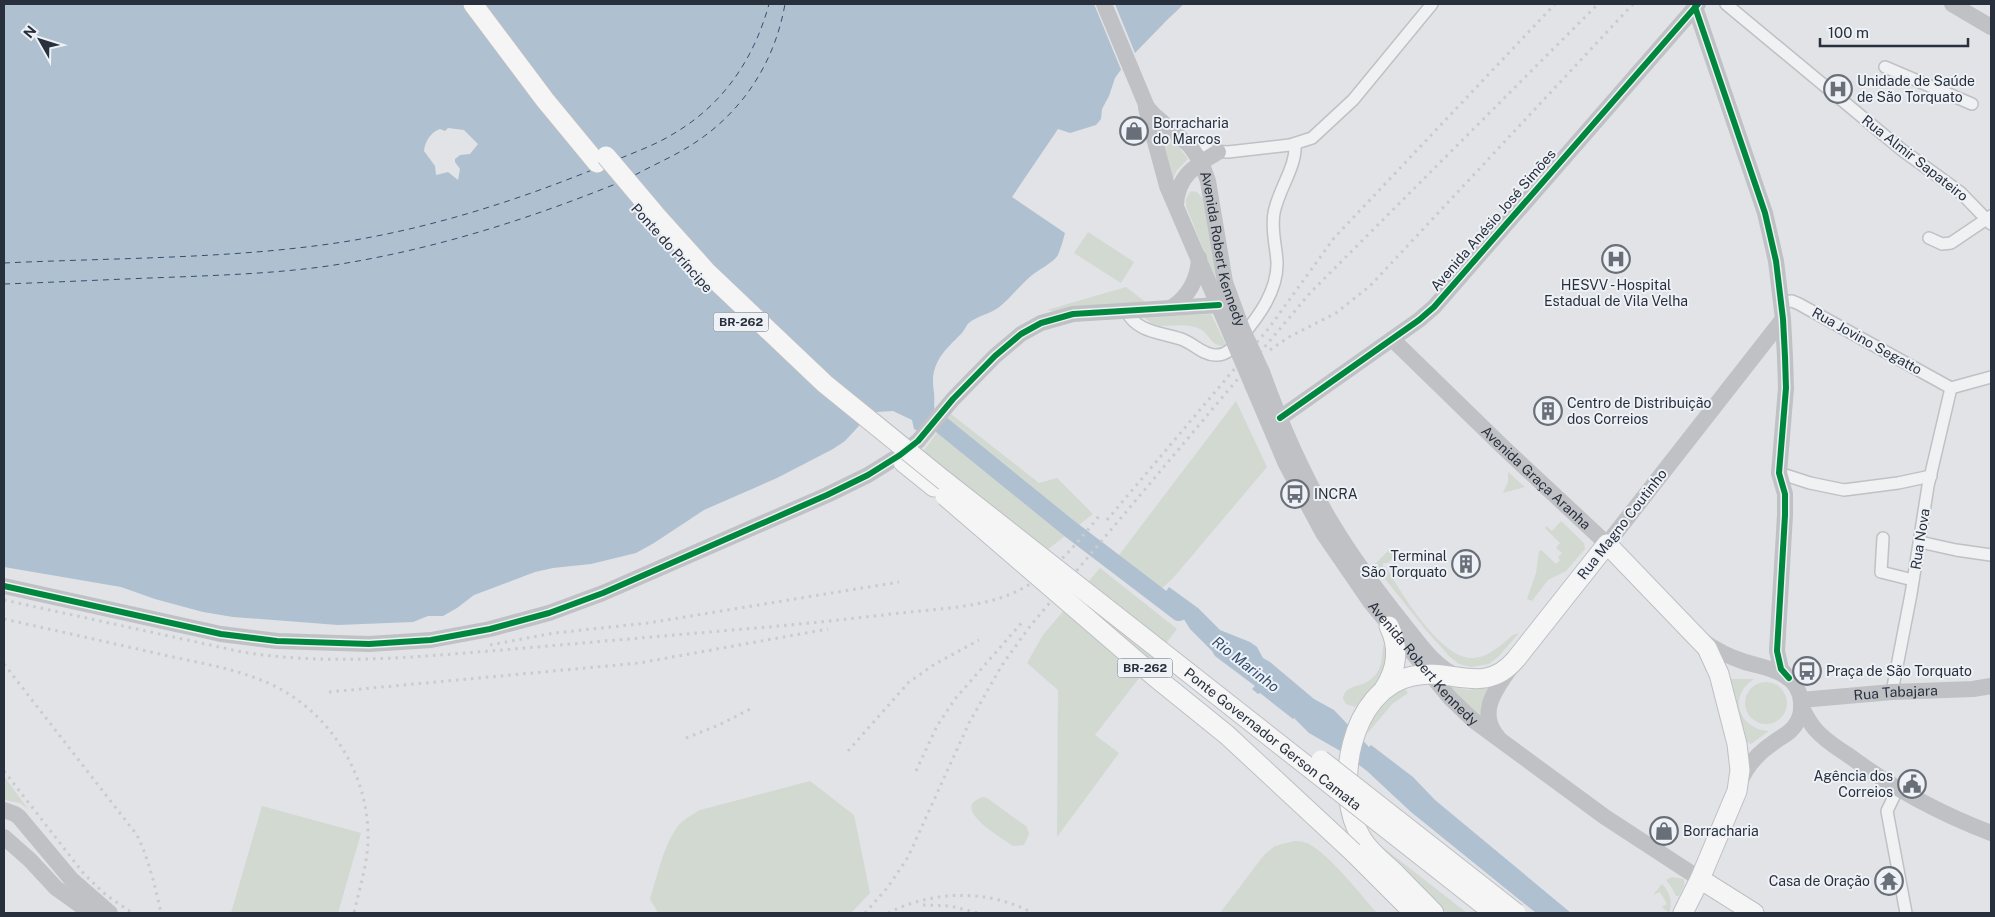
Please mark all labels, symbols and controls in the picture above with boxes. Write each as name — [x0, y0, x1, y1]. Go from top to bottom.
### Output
north arrow — [15, 15, 65, 65]
scale bar — [1820, 15, 1968, 47]
text: N — [20, 23, 40, 41]
text: 100 m — [1828, 24, 1869, 41]
place label: Unidade de Saúde de São Torquato — [1857, 73, 1975, 105]
hospital icon: Unidade de Saúde de São Torquato — [1823, 74, 1853, 104]
street label: Rua Almir Sapateiro — [1859, 112, 1971, 204]
place label: Borracharia do Marcos — [1153, 115, 1229, 147]
shop icon: Borracharia do Marcos — [1119, 116, 1149, 146]
street label: Avenida Anésio José Simões — [1427, 146, 1559, 294]
street label: Avenida Robert Kennedy — [1197, 169, 1249, 329]
street label: Ponte do Príncipe — [628, 200, 716, 296]
hospital icon: HESVV - Hospital Estadual de Vila Velha — [1601, 244, 1631, 274]
place label: HESVV - Hospital Estadual de Vila Velha — [1544, 277, 1688, 309]
street label: Rua Jovino Segatto — [1809, 304, 1925, 378]
road number: BR-262 — [714, 313, 768, 332]
place label: Centro de Distribuição dos Correios — [1567, 395, 1712, 427]
building icon: Centro de Distribuição dos Correios — [1533, 396, 1563, 426]
street label: Avenida Graça Aranha — [1478, 423, 1594, 533]
street label: Rua Magno Coutinho — [1574, 466, 1670, 582]
bus stop icon: INCRA — [1280, 479, 1310, 509]
place label: INCRA — [1314, 486, 1358, 502]
street label: Rua Nova — [1907, 507, 1933, 571]
place label: Terminal São Torquato — [1361, 548, 1447, 580]
building icon: Terminal São Torquato — [1451, 549, 1481, 579]
street label: Avenida Robert Kennedy — [1365, 598, 1482, 729]
water label: Rio Marinho — [1209, 633, 1283, 695]
bus stop icon: Praça de São Torquato — [1792, 656, 1822, 686]
road number: BR-262 — [1118, 658, 1172, 678]
place label: Praça de São Torquato — [1826, 663, 1972, 679]
street label: Ponte Governador Gerson Camata — [1181, 665, 1364, 813]
street label: Rua Tabajara — [1853, 682, 1938, 703]
place label: Agência dos Correios — [1814, 768, 1893, 800]
public building icon: Agência dos Correios — [1897, 769, 1927, 799]
shop icon: Borracharia — [1649, 816, 1679, 846]
place label: Borracharia — [1683, 823, 1759, 839]
temple icon: Casa de Oração — [1874, 866, 1904, 896]
place label: Casa de Oração — [1769, 873, 1870, 889]

